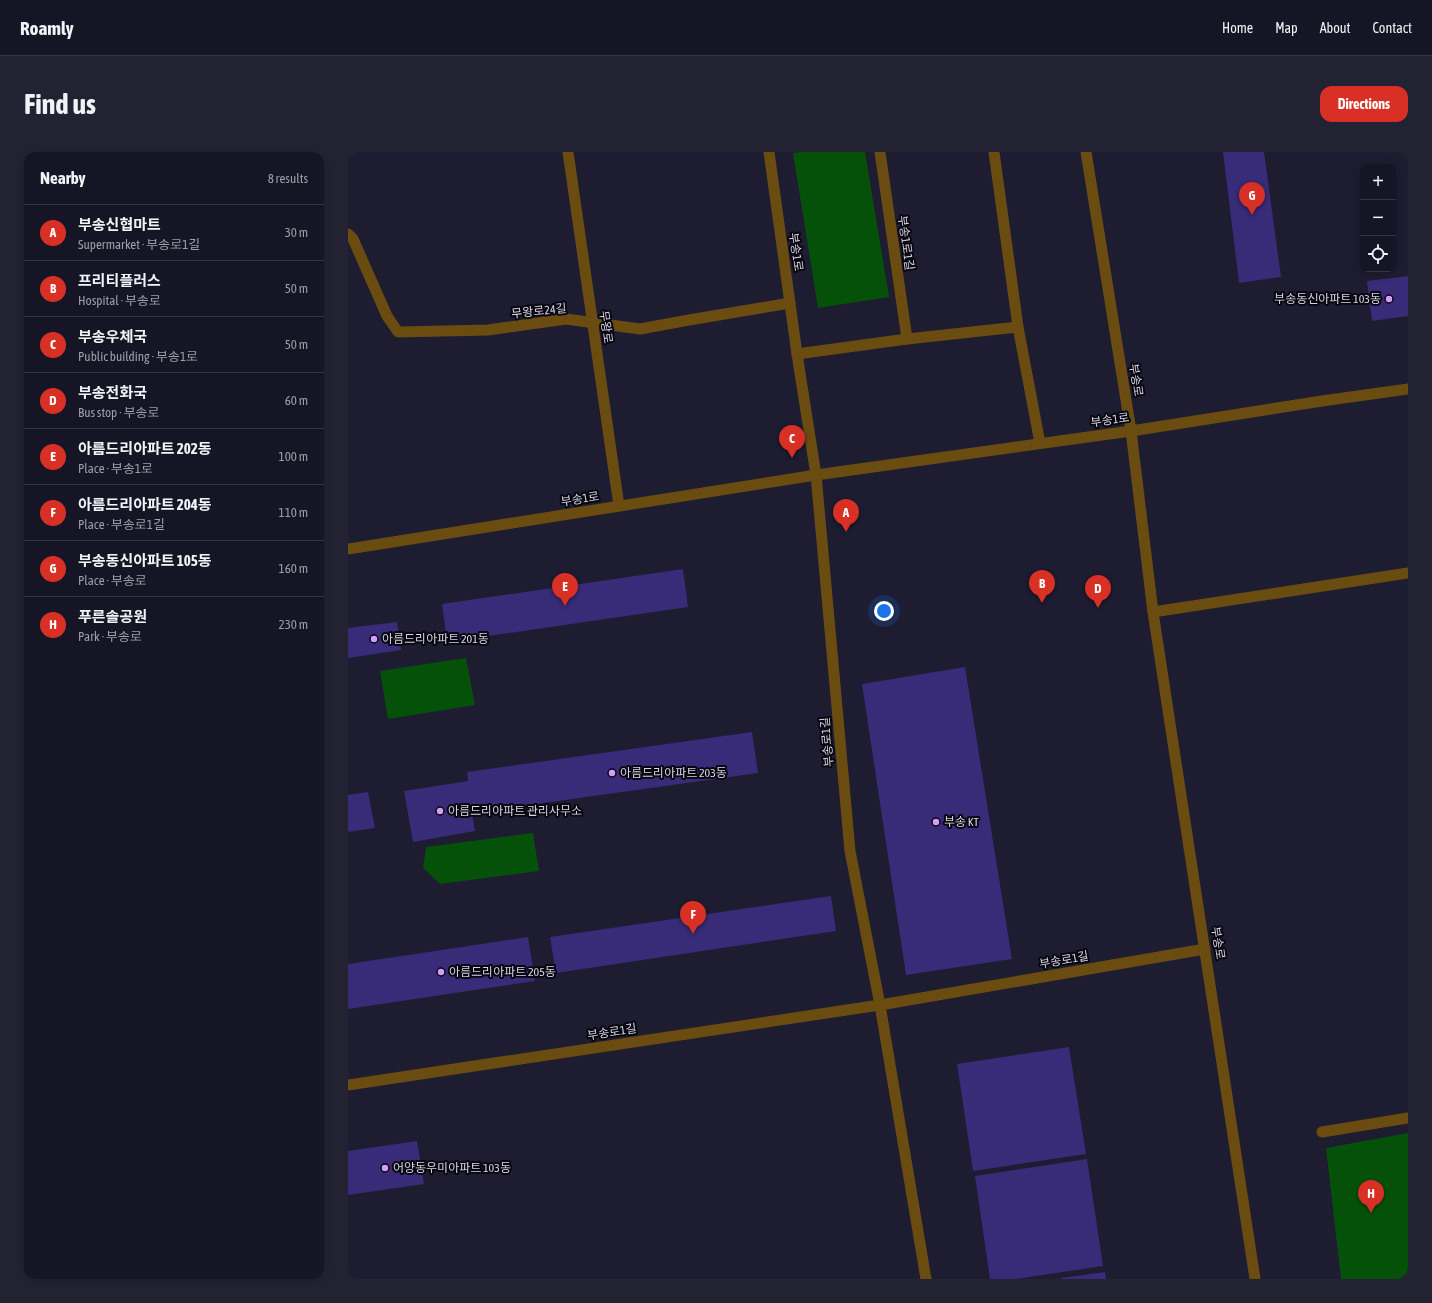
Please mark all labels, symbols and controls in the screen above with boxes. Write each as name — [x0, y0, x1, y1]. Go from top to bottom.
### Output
text: Roamly — [20, 17, 74, 39]
text: Home — [1222, 20, 1253, 36]
text: Map — [1275, 20, 1298, 36]
text: About — [1320, 20, 1351, 36]
text: Contact — [1373, 20, 1412, 36]
button: Directions — [1320, 86, 1408, 122]
text: Find us — [24, 88, 96, 120]
map controls — [1360, 164, 1396, 272]
button: + — [1360, 164, 1396, 200]
text: Nearby — [40, 168, 86, 188]
text: 8 results — [268, 171, 308, 186]
pin: G — [1239, 182, 1265, 215]
button: − — [1360, 200, 1396, 236]
street label: 부송1로1길 — [895, 215, 917, 271]
text: 부송신협마트 — [78, 216, 161, 233]
text: A — [50, 225, 56, 240]
text: 30 m — [285, 225, 308, 240]
street label: 부송1로 — [786, 232, 806, 272]
button: locate — [1360, 236, 1396, 272]
text: Supermarket · 부송로1길 — [78, 237, 200, 252]
text: 프리티플러스 — [78, 272, 161, 289]
text: B — [50, 281, 56, 296]
text: 50 m — [285, 281, 308, 296]
place label: 부송동신아파트 103동 — [1274, 292, 1381, 306]
text: Hospital · 부송로 — [78, 293, 161, 308]
marker: 부송동신아파트 103동 — [1384, 294, 1394, 304]
street label: 무왕로24길 — [511, 301, 567, 321]
street label: 무왕로 — [597, 310, 615, 344]
text: 부송우체국 — [78, 328, 147, 345]
text: C — [50, 337, 56, 352]
text: 50 m — [285, 337, 308, 352]
text: Public building · 부송1로 — [78, 349, 198, 364]
street label: 부송로 — [1126, 363, 1146, 397]
text: 부송전화국 — [78, 384, 147, 401]
text: D — [49, 393, 57, 408]
text: 60 m — [285, 393, 308, 408]
text: Bus stop · 부송로 — [78, 405, 160, 420]
street label: 부송1로 — [1090, 410, 1130, 430]
pin: C — [779, 425, 805, 458]
text: 아름드리아파트 202동 — [78, 440, 212, 457]
text: E — [50, 449, 56, 464]
text: 100 m — [279, 449, 308, 464]
text: Place · 부송1로 — [78, 461, 153, 476]
street label: 부송1로 — [560, 489, 600, 509]
text: 아름드리아파트 204동 — [78, 496, 212, 513]
pin: A — [833, 499, 859, 532]
text: F — [50, 505, 56, 520]
text: 110 m — [279, 505, 308, 520]
text: Place · 부송로1길 — [78, 517, 165, 532]
text: 부송동신아파트 105동 — [78, 552, 212, 569]
text: G — [50, 561, 56, 576]
text: 160 m — [279, 561, 308, 576]
pin: B — [1029, 570, 1055, 603]
text: Place · 부송로 — [78, 573, 147, 588]
pin: E — [552, 573, 578, 606]
pin: D — [1085, 575, 1111, 608]
your location — [874, 601, 894, 621]
text: 푸른솔공원 — [78, 608, 147, 625]
text: H — [49, 617, 57, 632]
text: 230 m — [279, 617, 308, 632]
text: Park · 부송로 — [78, 629, 142, 644]
place label: 아름드리아파트 201동 — [382, 632, 489, 646]
marker: 아름드리아파트 201동 — [369, 634, 379, 644]
street label: 부송로1길 — [818, 717, 836, 767]
place label: 아름드리아파트 203동 — [620, 766, 727, 780]
marker: 아름드리아파트 203동 — [607, 768, 617, 778]
place label: 아름드리아파트 관리사무소 — [448, 804, 582, 818]
marker: 아름드리아파트 관리사무소 — [435, 806, 445, 816]
place label: 부송 KT — [944, 815, 980, 829]
marker: 부송 KT — [931, 817, 941, 827]
pin: F — [680, 901, 706, 934]
street label: 부송로 — [1208, 926, 1228, 960]
street label: 부송로1길 — [1038, 949, 1090, 971]
place label: 아름드리아파트 205동 — [449, 965, 556, 979]
marker: 아름드리아파트 205동 — [436, 967, 446, 977]
street label: 부송로1길 — [586, 1021, 638, 1043]
place label: 어양동우미아파트 103동 — [393, 1161, 511, 1175]
marker: 어양동우미아파트 103동 — [380, 1163, 390, 1173]
pin: H — [1358, 1180, 1384, 1213]

